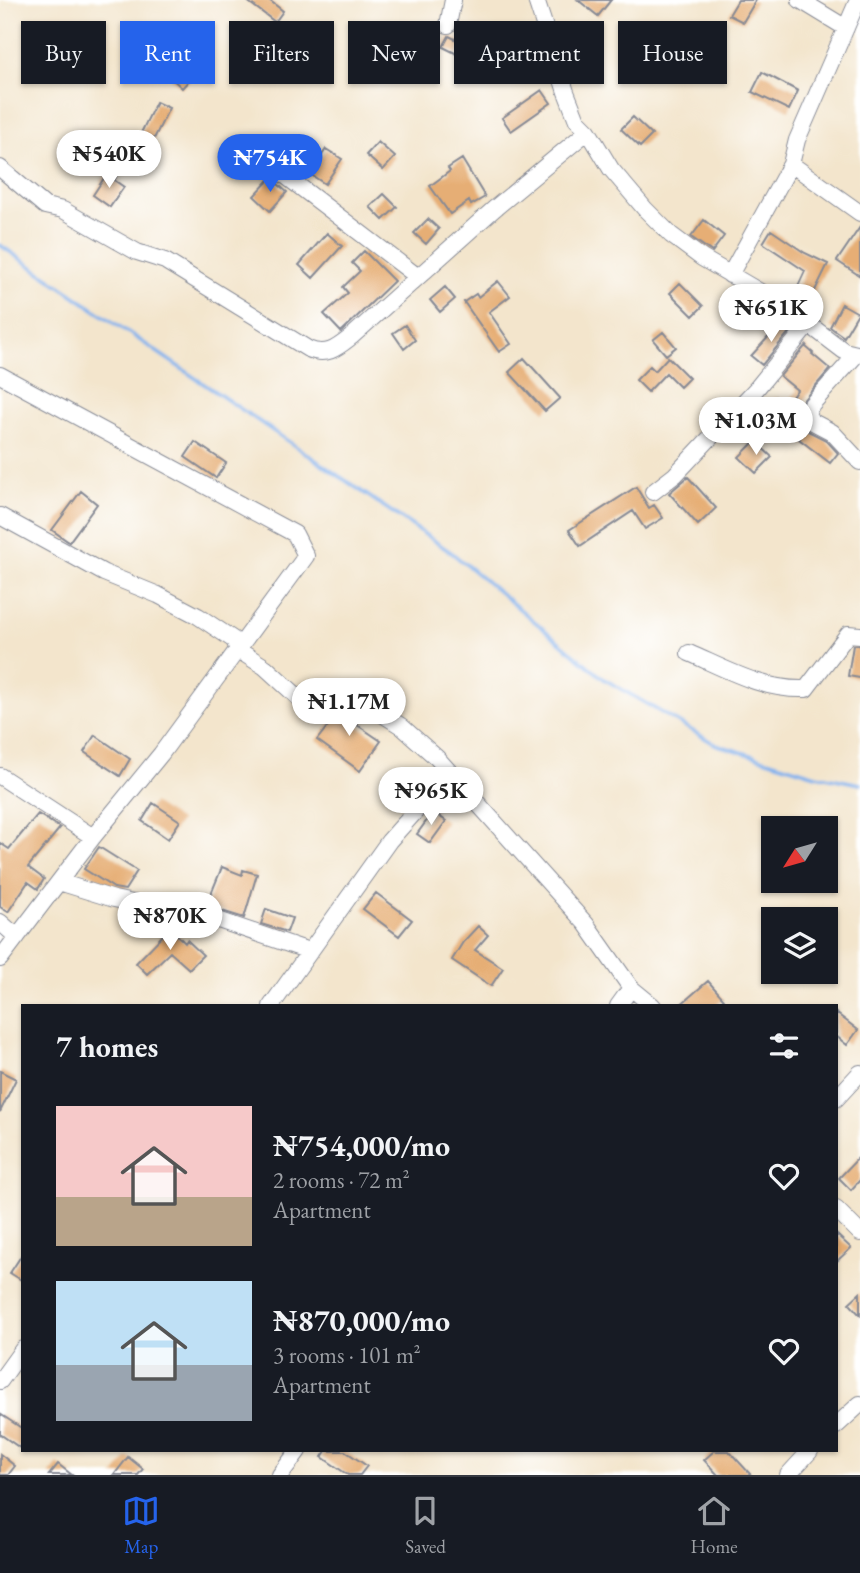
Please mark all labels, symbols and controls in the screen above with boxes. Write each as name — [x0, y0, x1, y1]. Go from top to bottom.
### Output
chip: Buy — [21, 21, 106, 84]
chip: Rent — [120, 21, 215, 84]
chip: Filters — [229, 21, 334, 84]
chip: New — [348, 21, 440, 84]
chip: Apartment — [454, 21, 604, 84]
chip: House — [618, 21, 727, 84]
pin: ₦540K — [60, 130, 158, 190]
pin: ₦754K — [221, 134, 319, 194]
text: ₦540K — [72, 138, 146, 168]
text: ₦754K — [233, 142, 307, 172]
pin: ₦651K — [722, 284, 820, 344]
text: ₦651K — [734, 292, 808, 322]
pin: ₦1.03M — [699, 398, 813, 457]
text: ₦1.03M — [715, 405, 797, 435]
pin: ₦1.17M — [292, 678, 406, 738]
text: ₦1.17M — [308, 686, 390, 716]
pin: ₦965K — [382, 768, 480, 827]
text: ₦965K — [394, 775, 468, 805]
north arrow — [761, 816, 838, 892]
map controls — [761, 816, 838, 984]
pin: ₦870K — [121, 892, 219, 952]
text: ₦870K — [133, 900, 207, 930]
button: layers — [761, 907, 838, 984]
text: 7 homes — [56, 1027, 158, 1066]
icon: filters — [765, 1027, 803, 1065]
text: ₦754,000/mo — [273, 1126, 450, 1165]
icon: home — [112, 1134, 196, 1218]
icon: heart — [765, 1157, 803, 1195]
text: 2 rooms · 72 m² — [273, 1165, 410, 1195]
text: Apartment — [273, 1195, 371, 1225]
text: ₦870,000/mo — [273, 1301, 450, 1340]
icon: home — [112, 1309, 196, 1393]
icon: heart — [765, 1332, 803, 1370]
text: 3 rooms · 101 m² — [273, 1340, 421, 1370]
text: Apartment — [273, 1370, 371, 1400]
tab: Map — [122, 1492, 160, 1559]
tab: Saved — [405, 1492, 446, 1559]
tab: Home — [691, 1492, 738, 1559]

